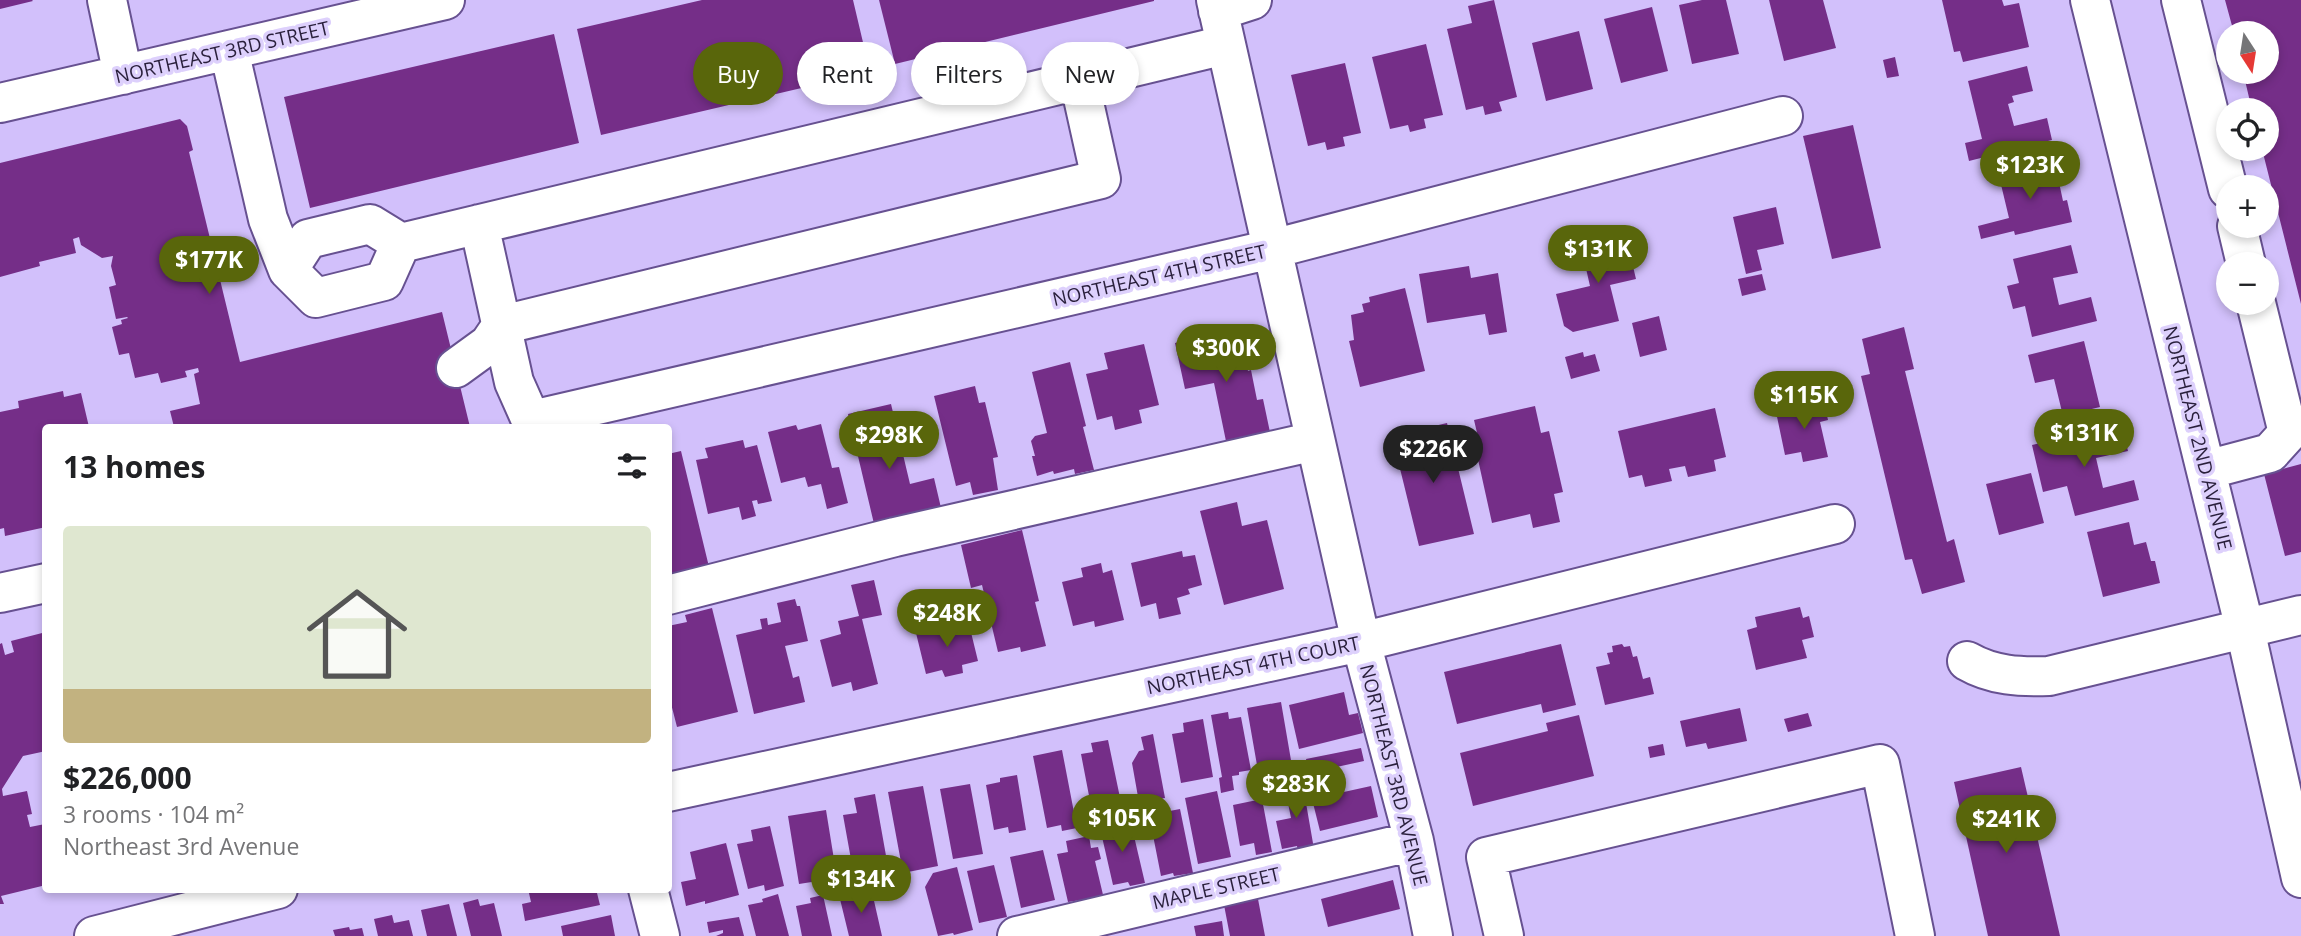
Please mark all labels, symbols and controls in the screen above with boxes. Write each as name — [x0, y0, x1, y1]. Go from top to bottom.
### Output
street label: NORTHEAST 3RD STREET — [112, 15, 332, 89]
north arrow — [2216, 21, 2278, 84]
map controls — [2216, 21, 2279, 315]
chip: Buy — [693, 42, 783, 105]
chip: Rent — [797, 42, 897, 105]
chip: Filters — [911, 42, 1027, 105]
chip: New — [1041, 42, 1139, 105]
button: locate — [2216, 98, 2279, 161]
pin: $123K — [1981, 142, 2079, 201]
text: $123K — [1996, 148, 2064, 180]
button: + — [2216, 175, 2279, 238]
pin: $131K — [1549, 226, 1647, 285]
text: $131K — [1564, 232, 1632, 264]
pin: $177K — [160, 236, 258, 296]
street label: NORTHEAST 4TH STREET — [1050, 238, 1269, 312]
text: $177K — [175, 243, 243, 275]
button: − — [2216, 252, 2279, 315]
street label: NORTHEAST 2ND AVENUE — [2158, 323, 2238, 553]
pin: $300K — [1177, 324, 1275, 384]
text: $300K — [1192, 331, 1260, 363]
pin: $115K — [1755, 372, 1853, 431]
text: $115K — [1770, 378, 1838, 410]
pin: $131K — [2035, 410, 2133, 469]
pin: $298K — [840, 412, 938, 471]
text: $131K — [2050, 416, 2118, 448]
text: $298K — [855, 418, 923, 450]
pin: $226K — [1384, 426, 1482, 485]
text: $226K — [1399, 432, 1467, 464]
text: 13 homes — [63, 446, 206, 487]
icon: filters — [613, 447, 651, 485]
icon: home — [294, 571, 420, 697]
pin: $248K — [898, 590, 996, 649]
text: $248K — [913, 596, 981, 628]
street label: NORTHEAST 4TH COURT — [1144, 630, 1362, 700]
street label: NORTHEAST 3RD AVENUE — [1354, 661, 1434, 889]
text: $226,000 — [63, 757, 192, 798]
pin: $283K — [1247, 760, 1345, 820]
text: $283K — [1262, 767, 1330, 799]
pin: $105K — [1073, 794, 1171, 854]
pin: $241K — [1957, 796, 2055, 855]
text: 3 rooms · 104 m² — [63, 798, 244, 830]
text: $105K — [1088, 801, 1156, 833]
text: $241K — [1972, 802, 2040, 834]
text: Northeast 3rd Avenue — [63, 830, 299, 862]
pin: $134K — [812, 856, 910, 915]
street label: MAPLE STREET — [1150, 861, 1283, 915]
text: $134K — [827, 862, 895, 894]

